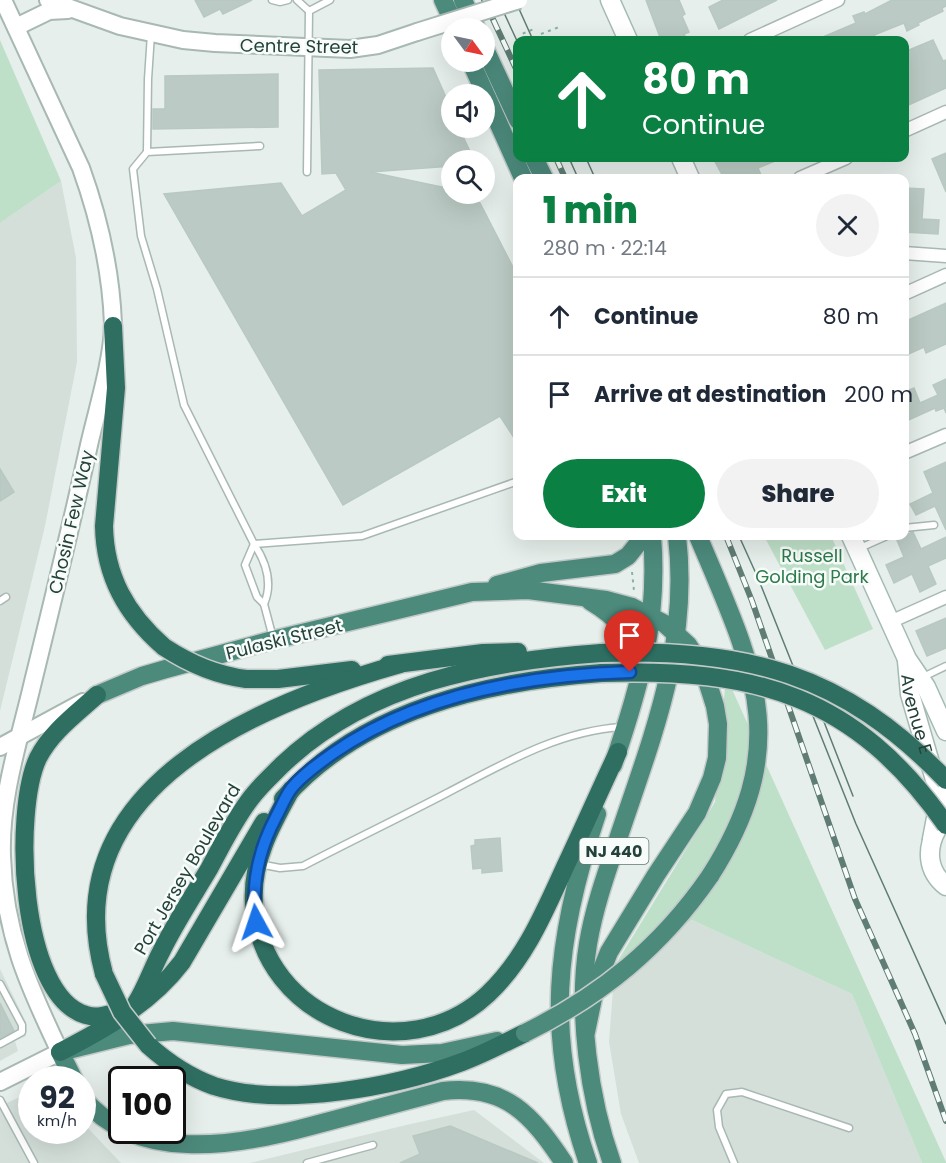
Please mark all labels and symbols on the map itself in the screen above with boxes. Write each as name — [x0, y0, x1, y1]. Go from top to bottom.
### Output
north arrow — [441, 18, 495, 72]
street label: Centre Street — [240, 32, 358, 60]
street label: Chosin Few Way — [42, 448, 100, 596]
park label: Russell Golding Park — [755, 543, 870, 589]
pin — [604, 610, 655, 672]
street label: Pulaski Street — [223, 612, 345, 666]
street label: Avenue E — [896, 673, 939, 757]
street label: Port Jersey Boulevard — [128, 779, 246, 959]
road number: NJ 440 — [580, 838, 648, 864]
position arrow — [224, 890, 288, 954]
speed limit sign: 100 — [108, 1066, 186, 1144]

